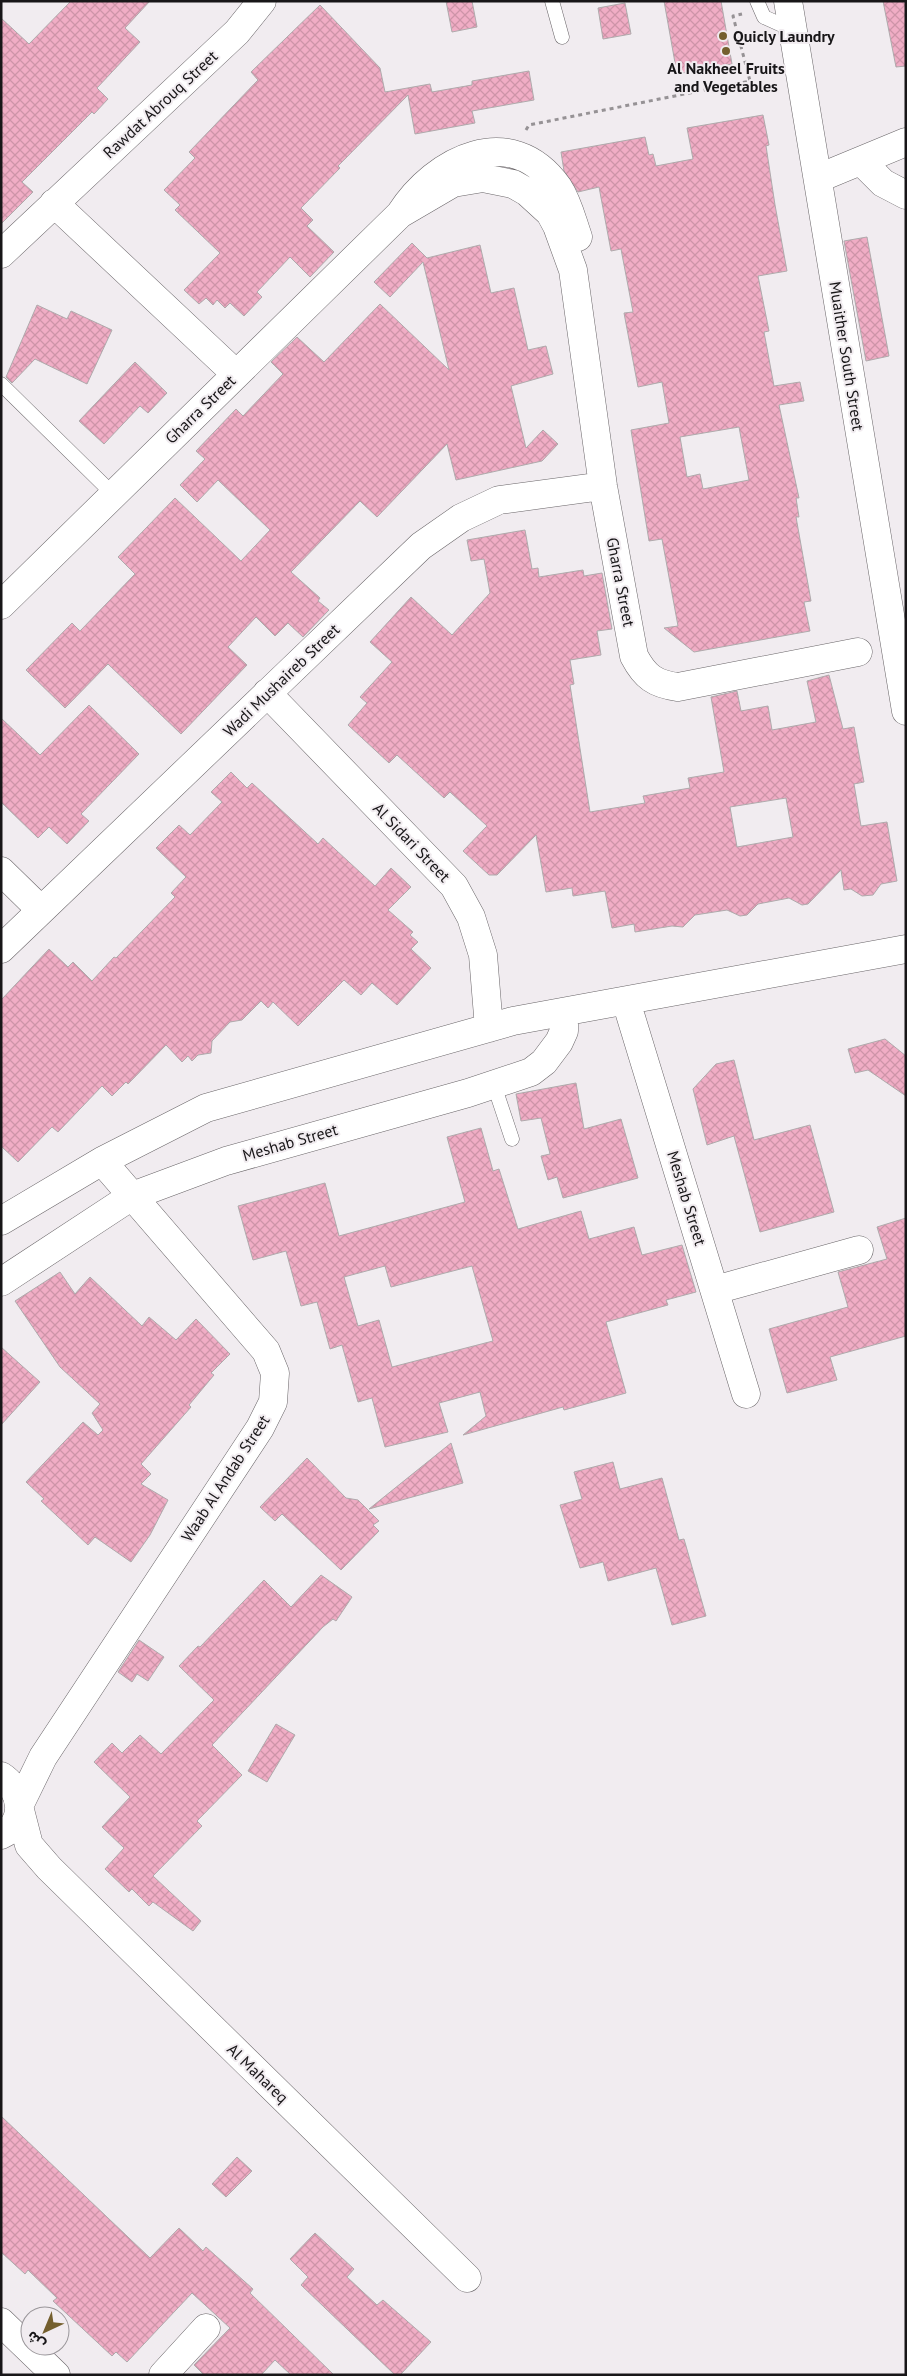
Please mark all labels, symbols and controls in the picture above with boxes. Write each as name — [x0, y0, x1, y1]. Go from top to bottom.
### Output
place label: Quicly Laundry — [733, 26, 835, 46]
marker: Quicly Laundry — [717, 30, 729, 42]
street label: Rawdat Abrouq Street — [99, 45, 222, 162]
marker: Al Nakheel Fruits and Vegetables — [720, 45, 732, 57]
place label: Al Nakheel Fruits and Vegetables — [667, 58, 785, 96]
street label: Muaither South Street — [825, 280, 869, 432]
street label: Gharra Street — [161, 370, 240, 448]
street label: Gharra Street — [603, 536, 640, 629]
street label: Wadi Mushaireb Street — [219, 619, 344, 741]
street label: Al Sidari Street — [369, 798, 455, 886]
street label: Meshab Street — [240, 1119, 340, 1165]
street label: Meshab Street — [663, 1148, 711, 1248]
street label: Waab Al Andab Street — [177, 1410, 274, 1545]
street label: Al Mahareq — [223, 2039, 293, 2107]
north arrow — [20, 2306, 70, 2356]
text: ش — [23, 2327, 49, 2353]

